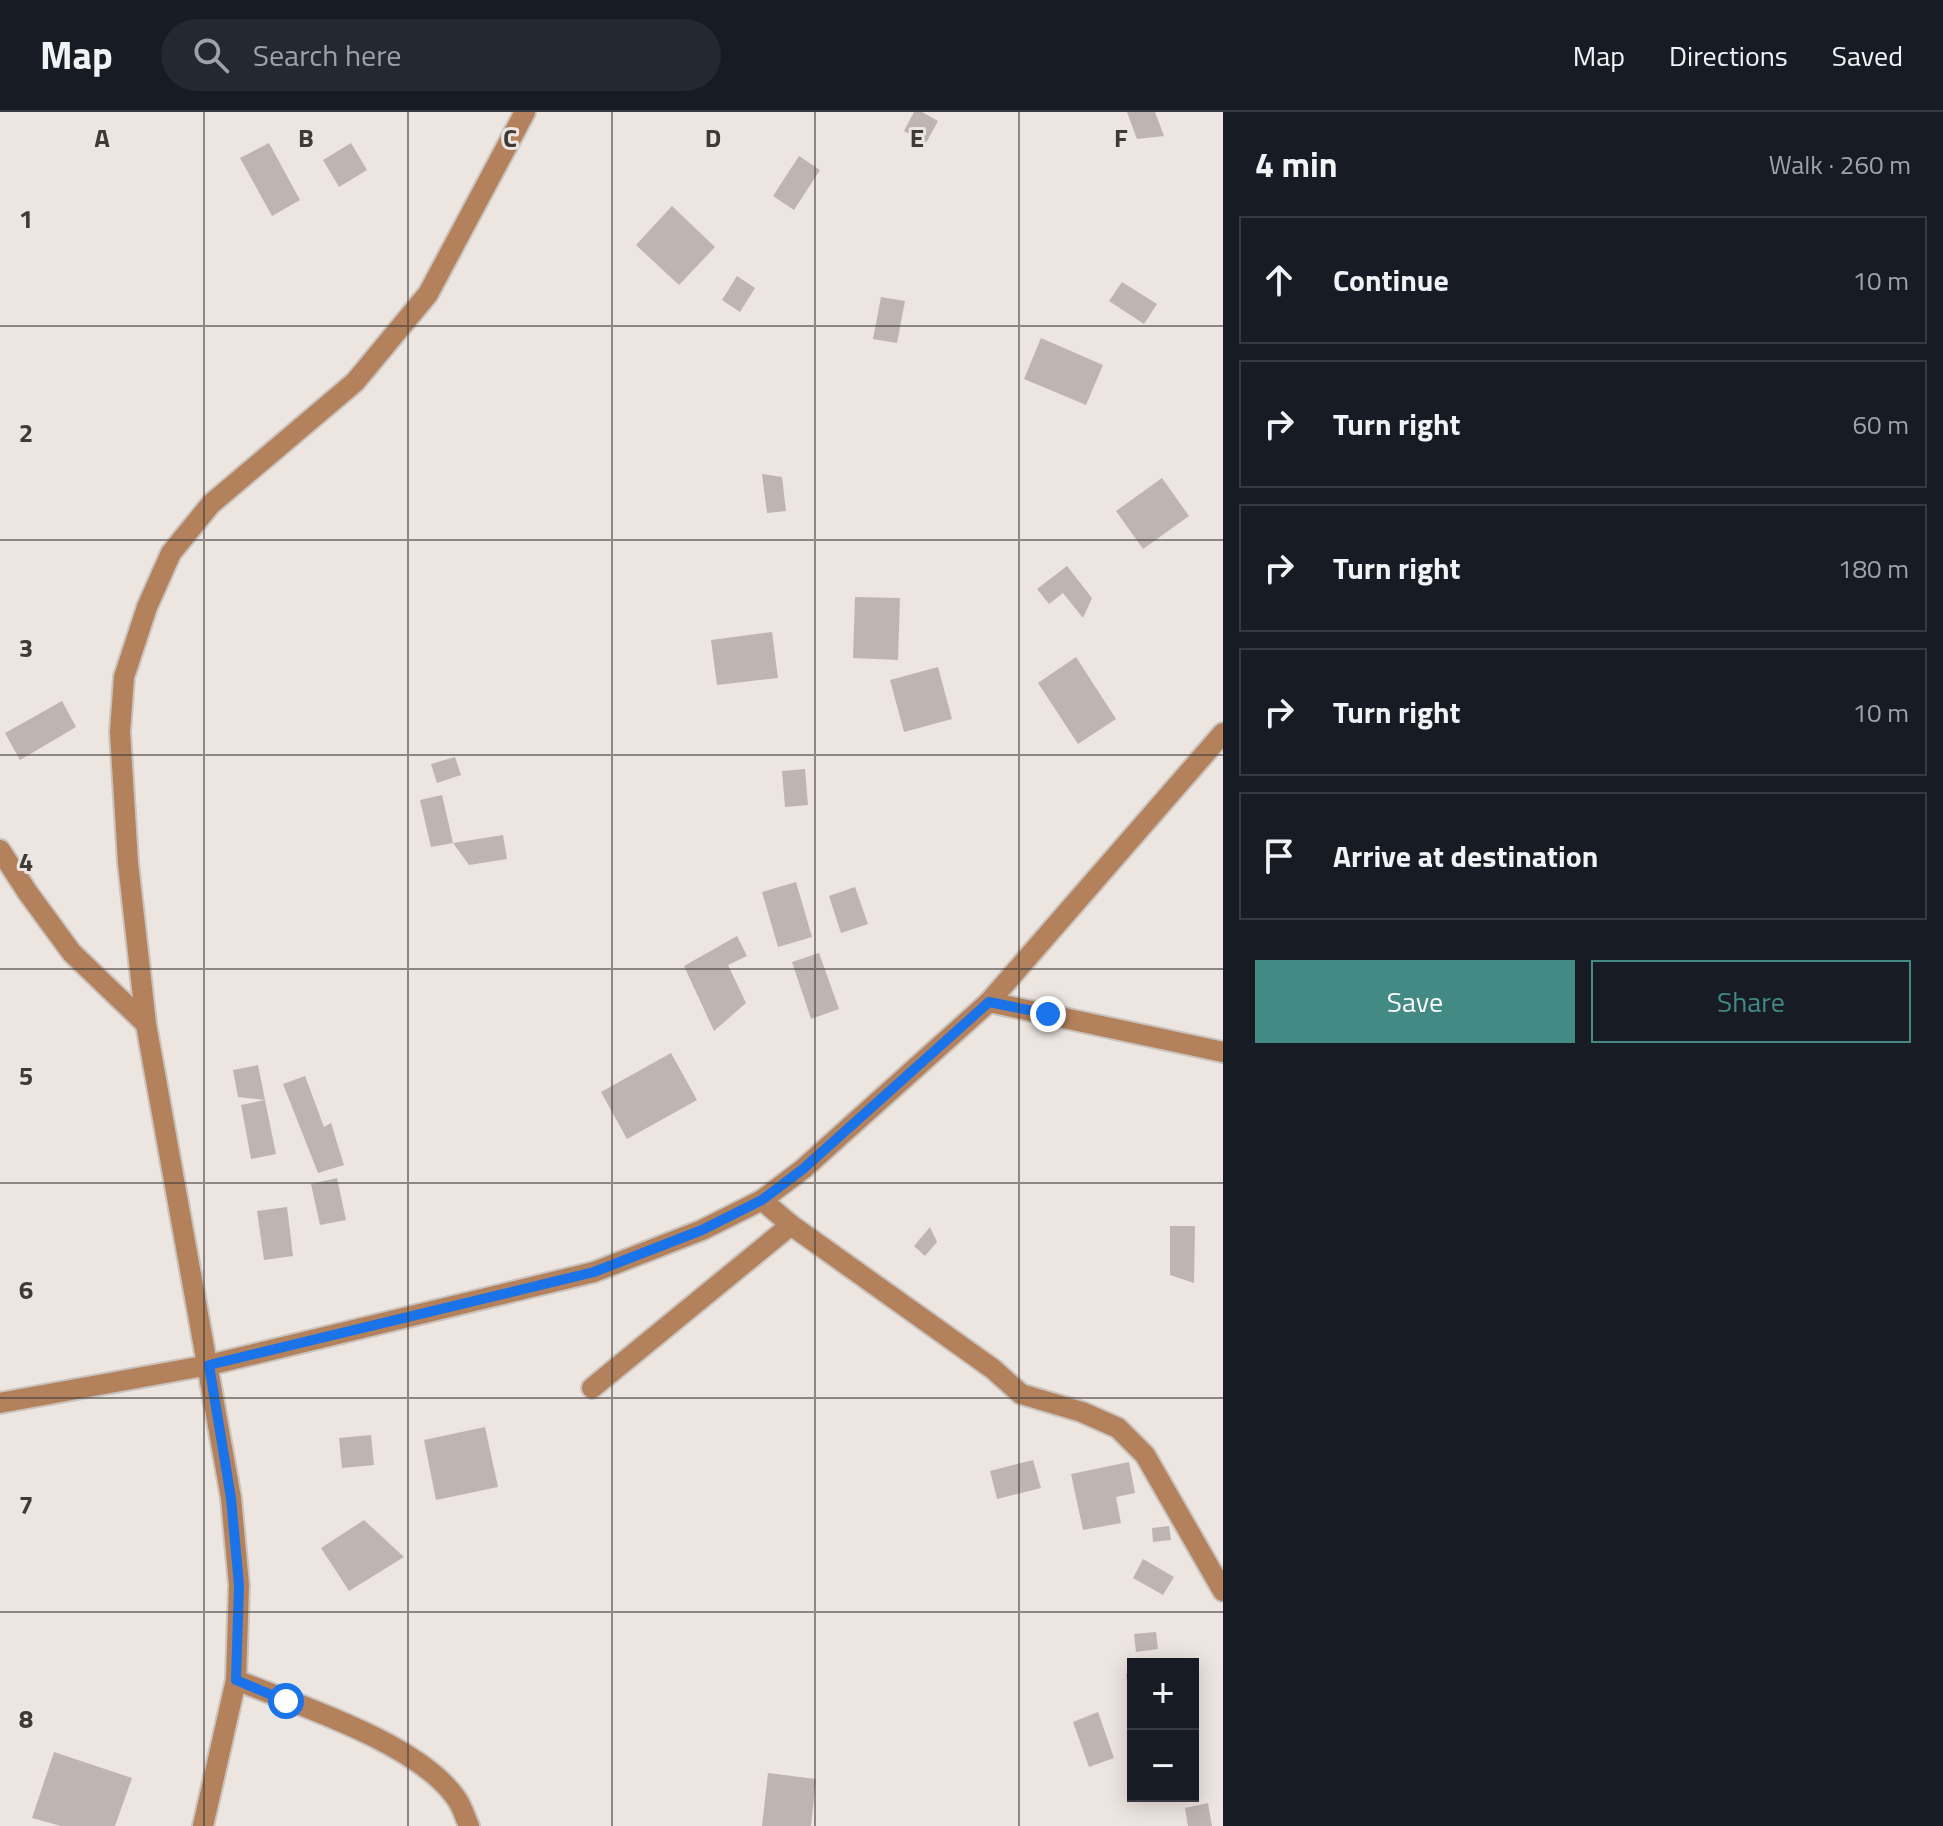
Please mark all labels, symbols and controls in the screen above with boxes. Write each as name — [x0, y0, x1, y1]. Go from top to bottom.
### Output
search box — [161, 19, 721, 91]
text: Map — [40, 26, 113, 84]
text: Search here — [253, 32, 402, 78]
icon: search — [189, 33, 233, 77]
text: Map — [1573, 34, 1625, 77]
text: Directions — [1669, 34, 1788, 77]
text: Saved — [1832, 34, 1903, 77]
text: A — [94, 118, 110, 157]
text: B — [298, 118, 314, 157]
text: C — [503, 118, 517, 157]
text: D — [705, 118, 721, 157]
text: E — [910, 118, 924, 157]
text: F — [1114, 118, 1128, 157]
text: 4 min — [1255, 138, 1338, 190]
text: Walk · 260 m — [1769, 145, 1911, 184]
text: 1 — [19, 199, 33, 238]
text: Continue — [1333, 257, 1449, 303]
icon: ahead — [1257, 258, 1301, 302]
text: 10 m — [1852, 261, 1909, 300]
text: Turn right — [1333, 401, 1461, 447]
icon: right — [1257, 402, 1301, 446]
text: 60 m — [1852, 405, 1909, 444]
text: 2 — [19, 413, 33, 452]
text: Turn right — [1333, 545, 1461, 591]
icon: right — [1257, 546, 1301, 590]
text: 180 m — [1838, 549, 1909, 588]
text: 3 — [19, 628, 33, 667]
text: Turn right — [1333, 689, 1461, 735]
icon: right — [1257, 690, 1301, 734]
text: 10 m — [1852, 693, 1909, 732]
text: Arrive at destination — [1333, 833, 1598, 879]
icon: arrive — [1257, 834, 1301, 878]
text: 4 — [19, 842, 33, 881]
button: Save — [1255, 960, 1575, 1043]
button: Share — [1591, 960, 1911, 1043]
route end — [1030, 996, 1066, 1032]
text: 5 — [19, 1056, 33, 1095]
text: 6 — [19, 1270, 33, 1309]
text: 7 — [19, 1485, 33, 1524]
map controls — [1127, 1658, 1199, 1802]
button: + — [1127, 1658, 1199, 1730]
route start — [268, 1683, 304, 1719]
text: 8 — [19, 1699, 33, 1738]
button: − — [1127, 1730, 1199, 1802]

